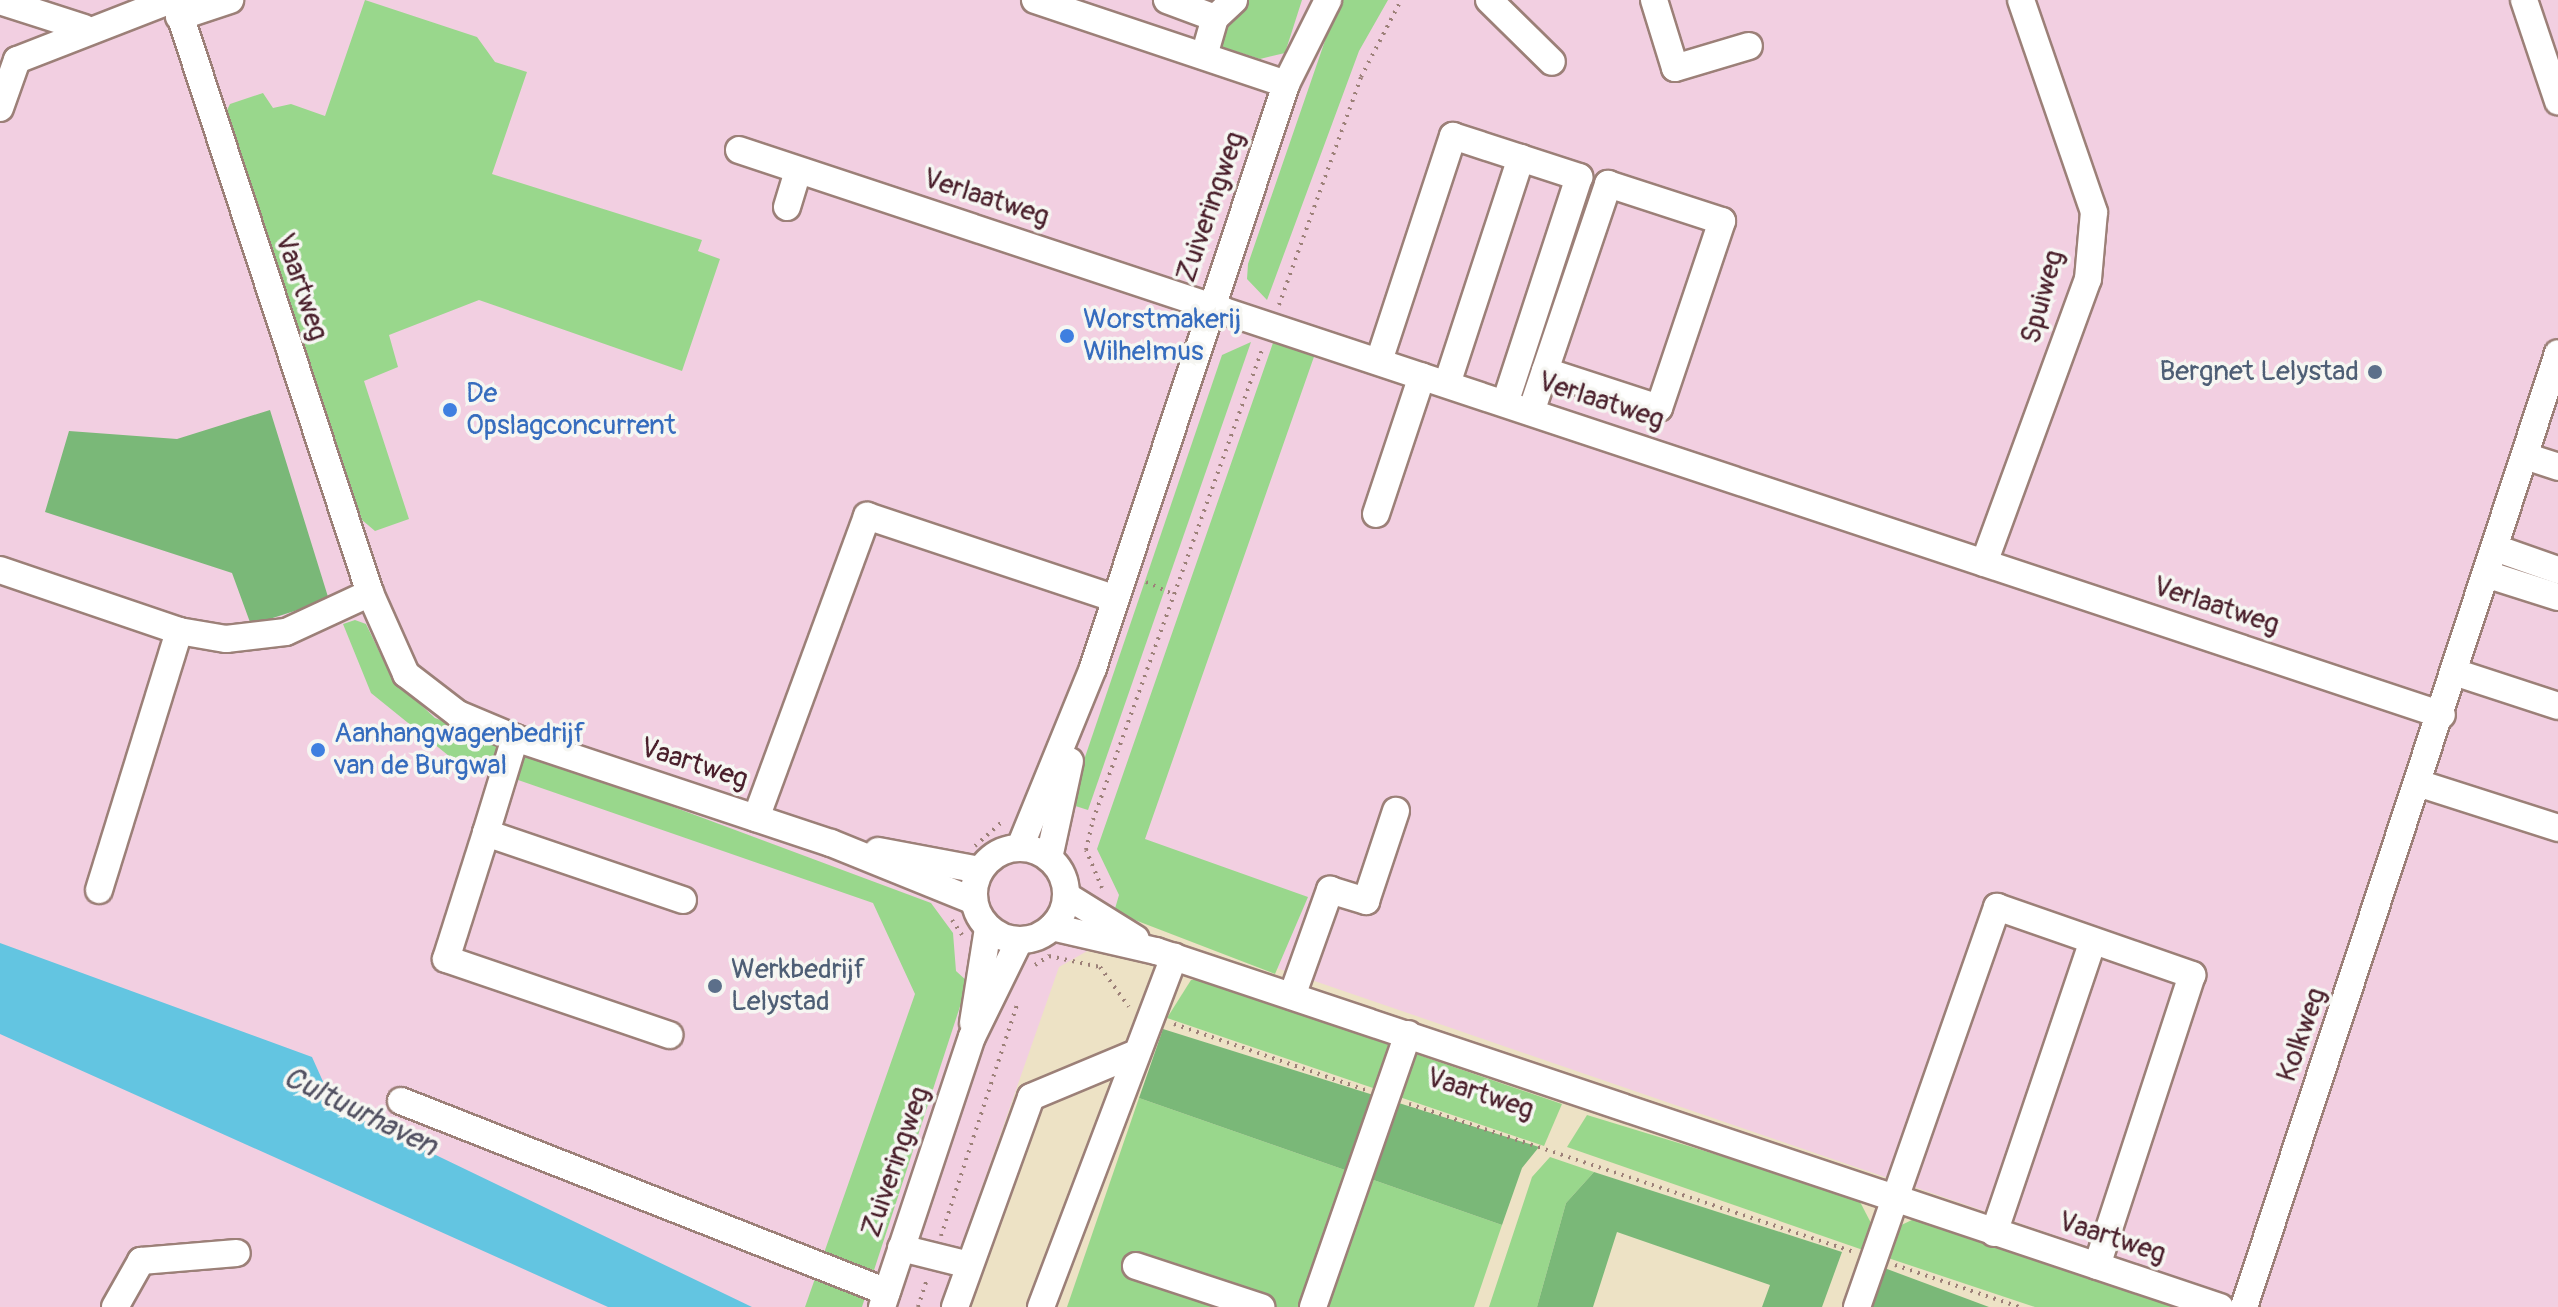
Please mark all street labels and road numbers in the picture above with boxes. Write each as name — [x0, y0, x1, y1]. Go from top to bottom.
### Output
street label: Zuiveringweg — [1170, 127, 1252, 287]
street label: Verlaatweg — [919, 162, 1053, 234]
street label: Vaartweg — [267, 229, 335, 345]
street label: Spuiweg — [2014, 247, 2072, 347]
street label: Verlaatweg — [1534, 365, 1668, 437]
street label: Verlaatweg — [2149, 570, 2283, 642]
street label: Vaartweg — [636, 731, 752, 797]
street label: Kolkweg — [2270, 984, 2334, 1086]
street label: Vaartweg — [1422, 1061, 1538, 1127]
street label: Zuiveringweg — [855, 1082, 937, 1242]
street label: Vaartweg — [2054, 1205, 2170, 1271]

